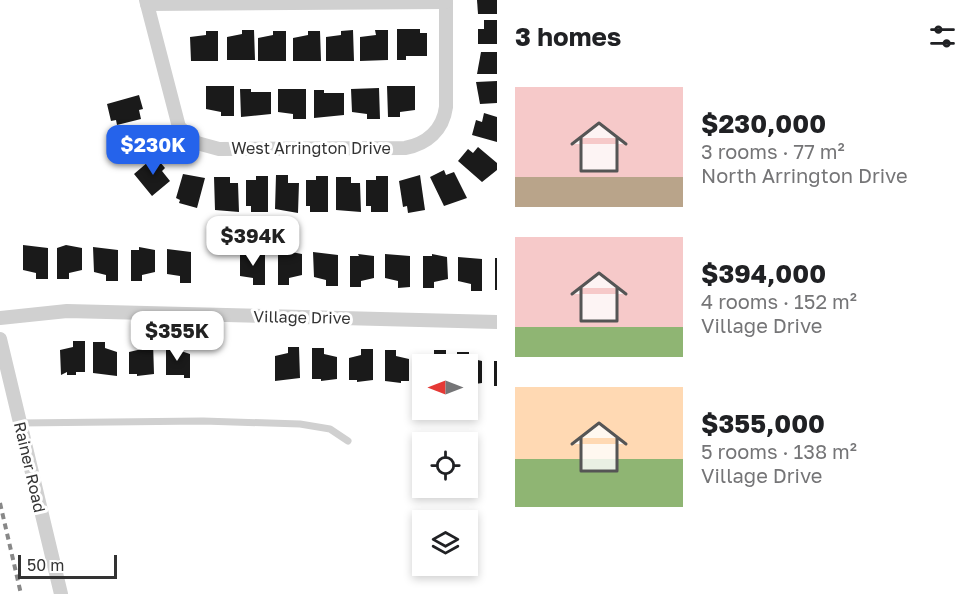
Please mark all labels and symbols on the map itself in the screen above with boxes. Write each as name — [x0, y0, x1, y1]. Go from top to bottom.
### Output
pin: $230K — [111, 125, 195, 176]
street label: West Arrington Drive — [231, 138, 391, 158]
pin: $394K — [211, 216, 295, 267]
street label: Village Drive — [253, 306, 351, 328]
pin: $355K — [135, 311, 219, 362]
north arrow — [412, 354, 478, 420]
street label: Rainer Road — [10, 420, 50, 514]
scale bar — [18, 552, 117, 580]

